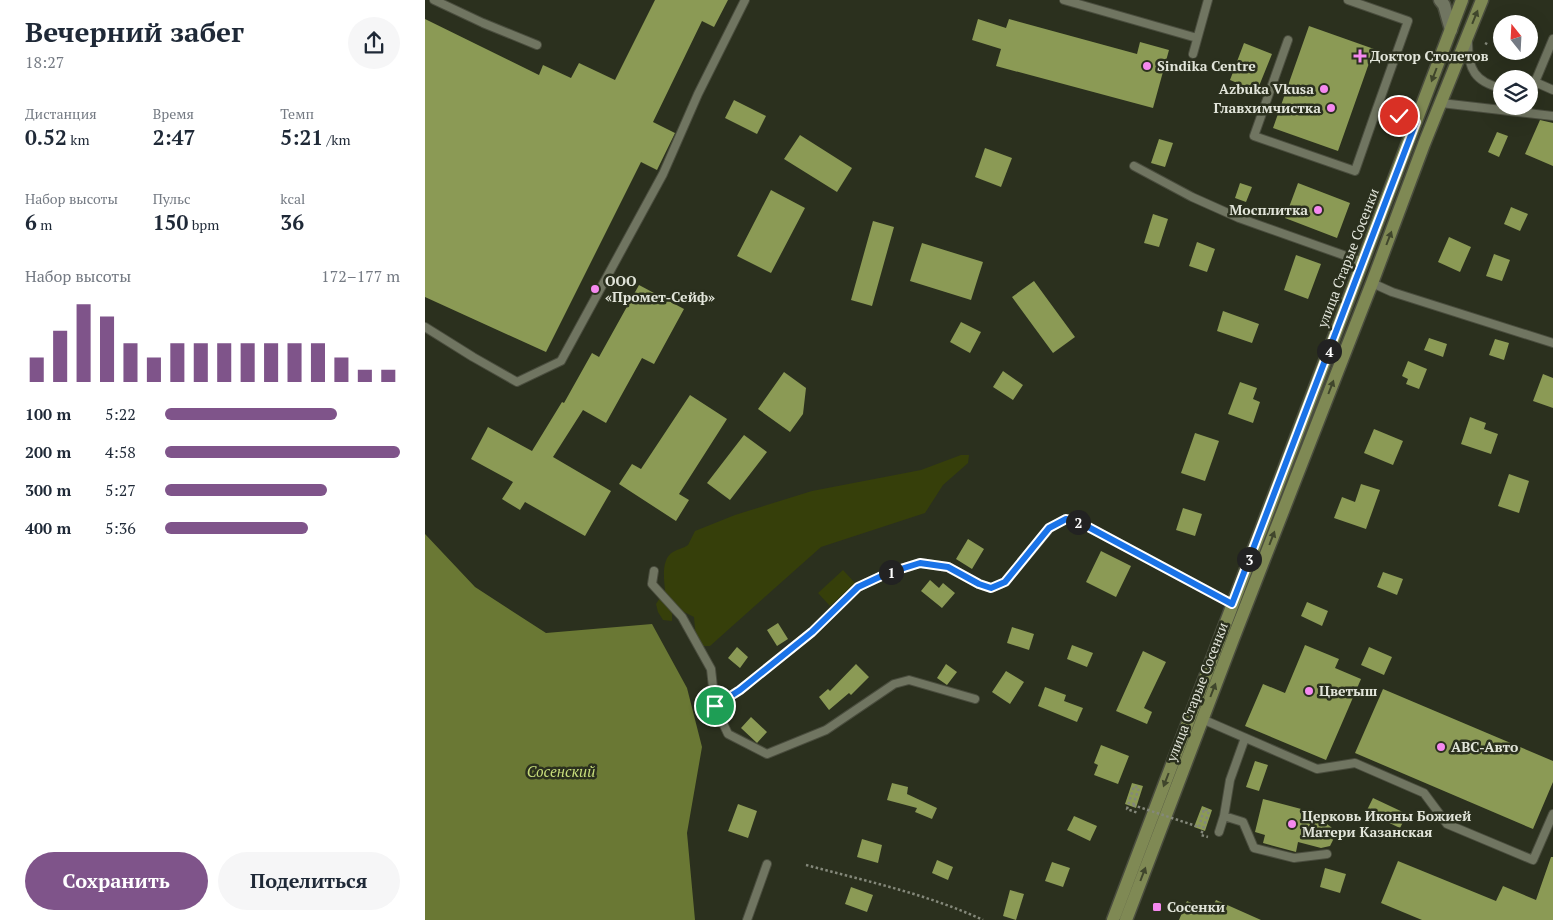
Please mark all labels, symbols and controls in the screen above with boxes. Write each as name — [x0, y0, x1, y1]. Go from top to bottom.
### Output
one-way arrow — [1471, 9, 1479, 24]
text: Вечерний забег — [25, 13, 244, 50]
north arrow — [1493, 15, 1537, 60]
map controls — [1493, 15, 1538, 115]
button: share — [348, 17, 400, 69]
place label: Доктор Столетов — [1370, 46, 1488, 65]
marker: Доктор Столетов — [1354, 50, 1366, 62]
text: 18:27 — [25, 51, 64, 73]
place label: Sindika Centre — [1157, 56, 1256, 75]
marker: Sindika Centre — [1141, 60, 1153, 72]
one-way arrow — [1429, 68, 1437, 83]
button: layers — [1493, 70, 1538, 115]
place label: Azbuka Vkusa — [1219, 79, 1314, 98]
marker: Azbuka Vkusa — [1318, 83, 1330, 95]
pin — [1378, 95, 1420, 137]
place label: Главхимчистка — [1213, 98, 1321, 117]
marker: Главхимчистка — [1325, 102, 1337, 114]
icon: check — [1385, 102, 1413, 130]
text: Дистанция — [25, 104, 97, 123]
text: Время — [153, 104, 194, 123]
text: Темп — [280, 104, 314, 123]
text: 0.52 — [25, 123, 67, 151]
text: 2:47 — [153, 123, 195, 151]
text: 5:21 — [280, 123, 323, 151]
text: km — [67, 130, 90, 149]
text: /km — [323, 130, 351, 149]
street label: улица Старые Сосенки — [1312, 185, 1383, 331]
text: Набор высоты — [25, 189, 118, 208]
text: Пульс — [153, 189, 191, 208]
text: kcal — [280, 189, 305, 208]
place label: Мосплитка — [1229, 200, 1308, 219]
marker: Мосплитка — [1312, 204, 1324, 216]
text: 6 — [25, 208, 37, 236]
text: 150 — [153, 208, 188, 236]
text: 36 — [280, 208, 304, 236]
text: m — [37, 215, 52, 234]
text: bpm — [188, 215, 219, 234]
one-way arrow — [1386, 230, 1393, 245]
text: Набор высоты — [25, 265, 131, 287]
text: 172–177 m — [321, 265, 400, 287]
place label: ООО «Промет-Сейф» — [605, 271, 715, 306]
marker: ООО «Промет-Сейф» — [589, 283, 601, 295]
pin: 4 — [1317, 338, 1341, 364]
text: 4 — [1326, 342, 1333, 361]
one-way arrow — [1328, 380, 1336, 394]
text: 100 m — [25, 403, 71, 425]
text: 5:22 — [105, 403, 136, 425]
text: 200 m — [25, 441, 71, 463]
text: 4:58 — [105, 441, 136, 463]
text: 300 m — [25, 479, 71, 501]
text: 5:27 — [105, 479, 136, 501]
pin: 2 — [1065, 510, 1091, 534]
text: 2 — [1075, 513, 1082, 532]
text: 400 m — [25, 517, 71, 539]
text: 5:36 — [105, 517, 136, 539]
one-way arrow — [1268, 530, 1276, 545]
pin: 3 — [1237, 546, 1261, 572]
text: 3 — [1246, 550, 1253, 569]
pin: 1 — [879, 560, 903, 584]
text: 1 — [888, 563, 895, 582]
street label: улица Старые Сосенки — [1161, 619, 1232, 765]
place label: Цветыш — [1319, 681, 1378, 700]
one-way arrow — [1210, 683, 1218, 697]
pin — [694, 685, 736, 727]
marker: Цветыш — [1303, 685, 1315, 697]
icon: arrive — [701, 692, 729, 720]
place label: АВС-Авто — [1451, 737, 1518, 756]
marker: АВС-Авто — [1435, 741, 1447, 753]
water label: Сосенский — [527, 761, 595, 781]
one-way arrow — [1162, 773, 1169, 788]
place label: Церковь Иконы Божией Матери Казанская — [1302, 806, 1471, 841]
marker: Церковь Иконы Божией Матери Казанская — [1286, 818, 1298, 830]
button: Сохранить — [25, 852, 208, 910]
button: Поделиться — [218, 852, 400, 910]
one-way arrow — [1140, 867, 1147, 882]
place label: Сосенки — [1167, 897, 1225, 916]
marker: Сосенки — [1151, 901, 1163, 913]

